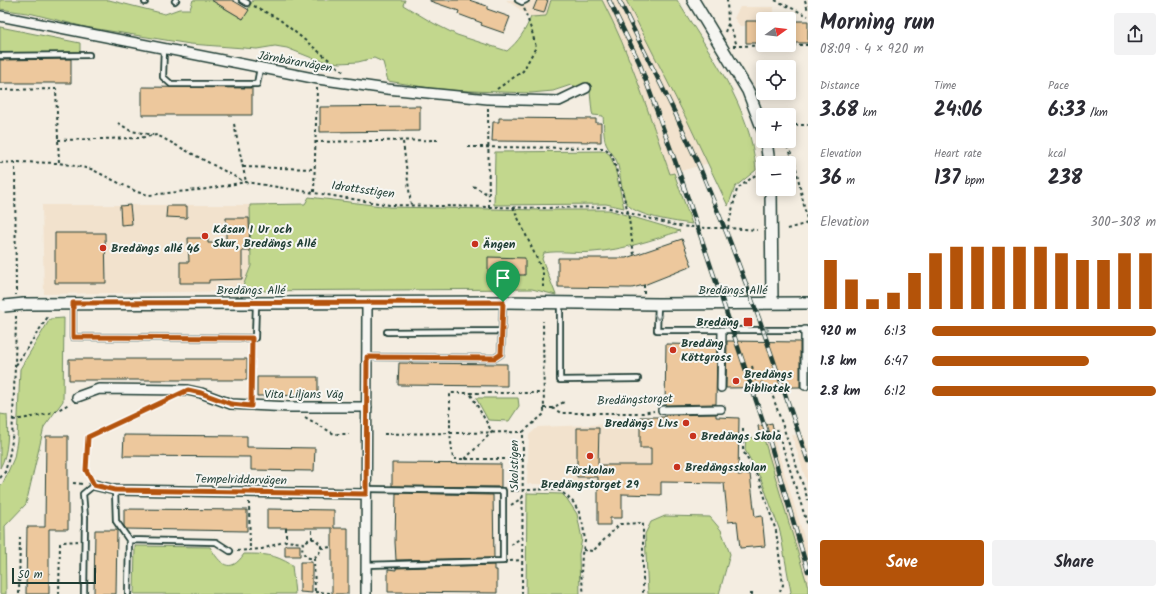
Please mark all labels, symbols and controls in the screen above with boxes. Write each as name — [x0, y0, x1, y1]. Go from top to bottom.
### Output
text: Morning run — [820, 6, 935, 41]
north arrow — [756, 12, 796, 52]
map controls — [756, 12, 796, 196]
button: share — [1114, 13, 1156, 55]
text: 08:09 · 4 × 920 m — [820, 39, 924, 60]
street label: Järnbärarvägen — [256, 46, 334, 78]
button: locate — [756, 60, 796, 100]
text: Distance — [820, 77, 860, 95]
text: Time — [934, 77, 956, 95]
text: Pace — [1048, 77, 1069, 95]
text: 3.68 — [820, 95, 858, 127]
text: 24:06 — [934, 95, 983, 127]
text: 6:33 — [1048, 95, 1086, 127]
text: km — [858, 104, 877, 122]
text: /km — [1086, 104, 1108, 122]
button: + — [756, 108, 796, 148]
text: Elevation — [820, 145, 862, 163]
text: Heart rate — [934, 145, 982, 163]
text: kcal — [1048, 145, 1066, 163]
button: − — [756, 156, 796, 196]
text: 36 — [820, 163, 842, 195]
text: 137 — [934, 163, 960, 195]
text: 238 — [1048, 163, 1082, 195]
text: m — [842, 172, 855, 190]
text: bpm — [960, 172, 985, 190]
street label: Idrottsstigen — [330, 176, 396, 204]
text: Elevation — [820, 212, 869, 233]
text: 300–308 m — [1090, 212, 1156, 233]
place label: Kåsan I Ur och Skur, Bredängs Allé — [213, 220, 316, 253]
marker: Kåsan I Ur och Skur, Bredängs Allé — [200, 231, 210, 241]
place label: Ängen — [483, 235, 516, 254]
place label: Bredängs allé 46 — [111, 239, 200, 258]
marker: Ängen — [470, 239, 480, 249]
marker: Bredängs allé 46 — [98, 243, 108, 253]
pin — [486, 261, 520, 302]
icon: arrive — [492, 267, 514, 289]
street label: Bredängs Allé — [216, 281, 286, 300]
street label: Bredängs Allé — [698, 281, 768, 300]
place label: Bredäng — [696, 313, 739, 332]
one-way arrow — [654, 314, 662, 320]
marker: Bredäng — [742, 316, 754, 328]
text: 920 m — [820, 321, 856, 342]
text: 6:13 — [884, 321, 906, 342]
one-way arrow — [763, 326, 769, 334]
place label: Bredäng Köttgross — [681, 334, 732, 367]
marker: Bredäng Köttgross — [668, 345, 678, 355]
text: 1.8 km — [820, 351, 857, 372]
text: 6:47 — [884, 351, 908, 372]
place label: Bredängs bibliotek — [744, 365, 793, 398]
marker: Bredängs bibliotek — [731, 376, 741, 386]
text: 2.8 km — [820, 381, 860, 402]
text: 6:12 — [884, 381, 906, 402]
street label: Vita Liljans Väg — [264, 385, 344, 404]
street label: Bredängstorget — [597, 389, 673, 411]
place label: Bredängs Livs — [605, 414, 678, 433]
marker: Bredängs Livs — [681, 418, 691, 428]
place label: Bredängs Skola — [701, 427, 781, 446]
marker: Bredängs Skola — [688, 431, 698, 441]
street label: Skolstigen — [505, 440, 524, 490]
marker: Förskolan Bredängstorget 29 — [585, 451, 595, 461]
place label: Bredängsskolan — [685, 458, 767, 477]
place label: Förskolan Bredängstorget 29 — [541, 461, 639, 494]
marker: Bredängsskolan — [672, 462, 682, 472]
street label: Tempelriddarvägen — [195, 470, 287, 490]
button: Save — [820, 540, 984, 586]
button: Share — [992, 540, 1156, 586]
scale bar — [12, 566, 96, 585]
text: 50 m — [18, 566, 43, 584]

